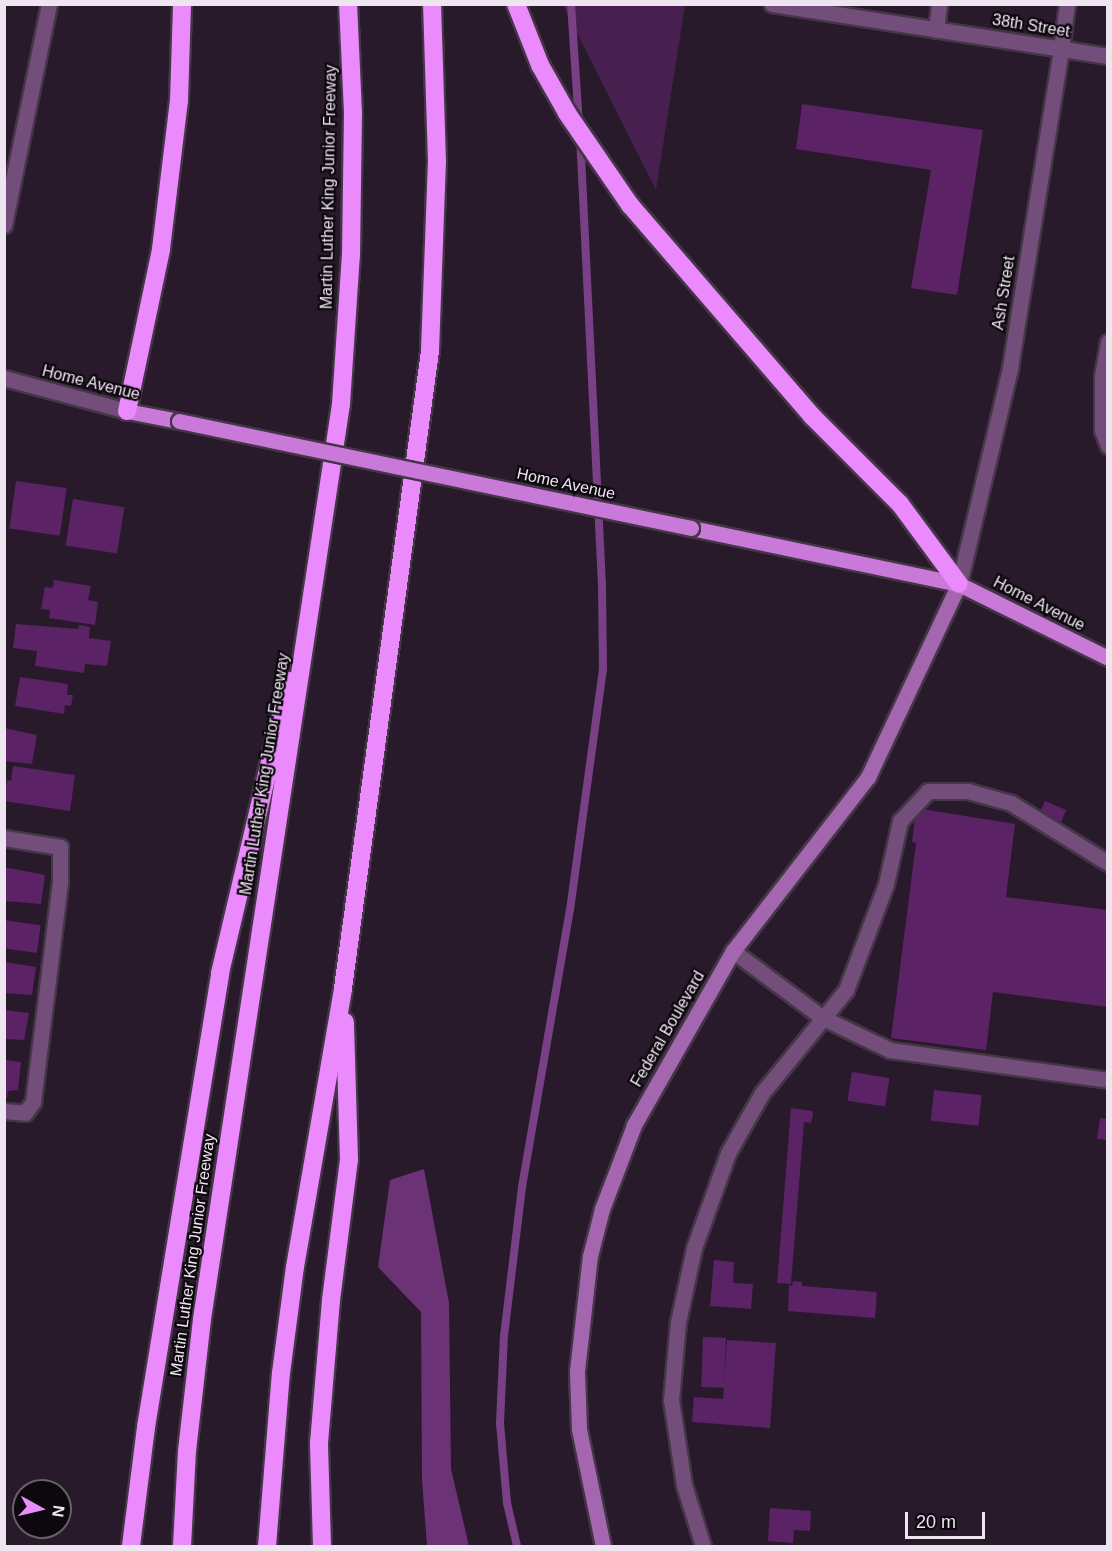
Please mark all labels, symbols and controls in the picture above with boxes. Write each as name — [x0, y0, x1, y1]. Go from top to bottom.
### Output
street label: 38th Street — [991, 10, 1071, 42]
street label: Martin Luther King Junior Freeway — [317, 65, 341, 309]
street label: Ash Street — [989, 255, 1019, 331]
street label: Home Avenue — [40, 361, 142, 405]
street label: Home Avenue — [515, 464, 617, 504]
street label: Home Avenue — [990, 572, 1088, 636]
street label: Martin Luther King Junior Freeway — [236, 652, 294, 896]
street label: Federal Boulevard — [627, 968, 709, 1090]
street label: Martin Luther King Junior Freeway — [166, 1133, 220, 1377]
north arrow — [12, 1479, 72, 1539]
scale bar — [908, 1500, 988, 1538]
text: N — [49, 1504, 68, 1518]
text: 20 m — [916, 1512, 956, 1532]

